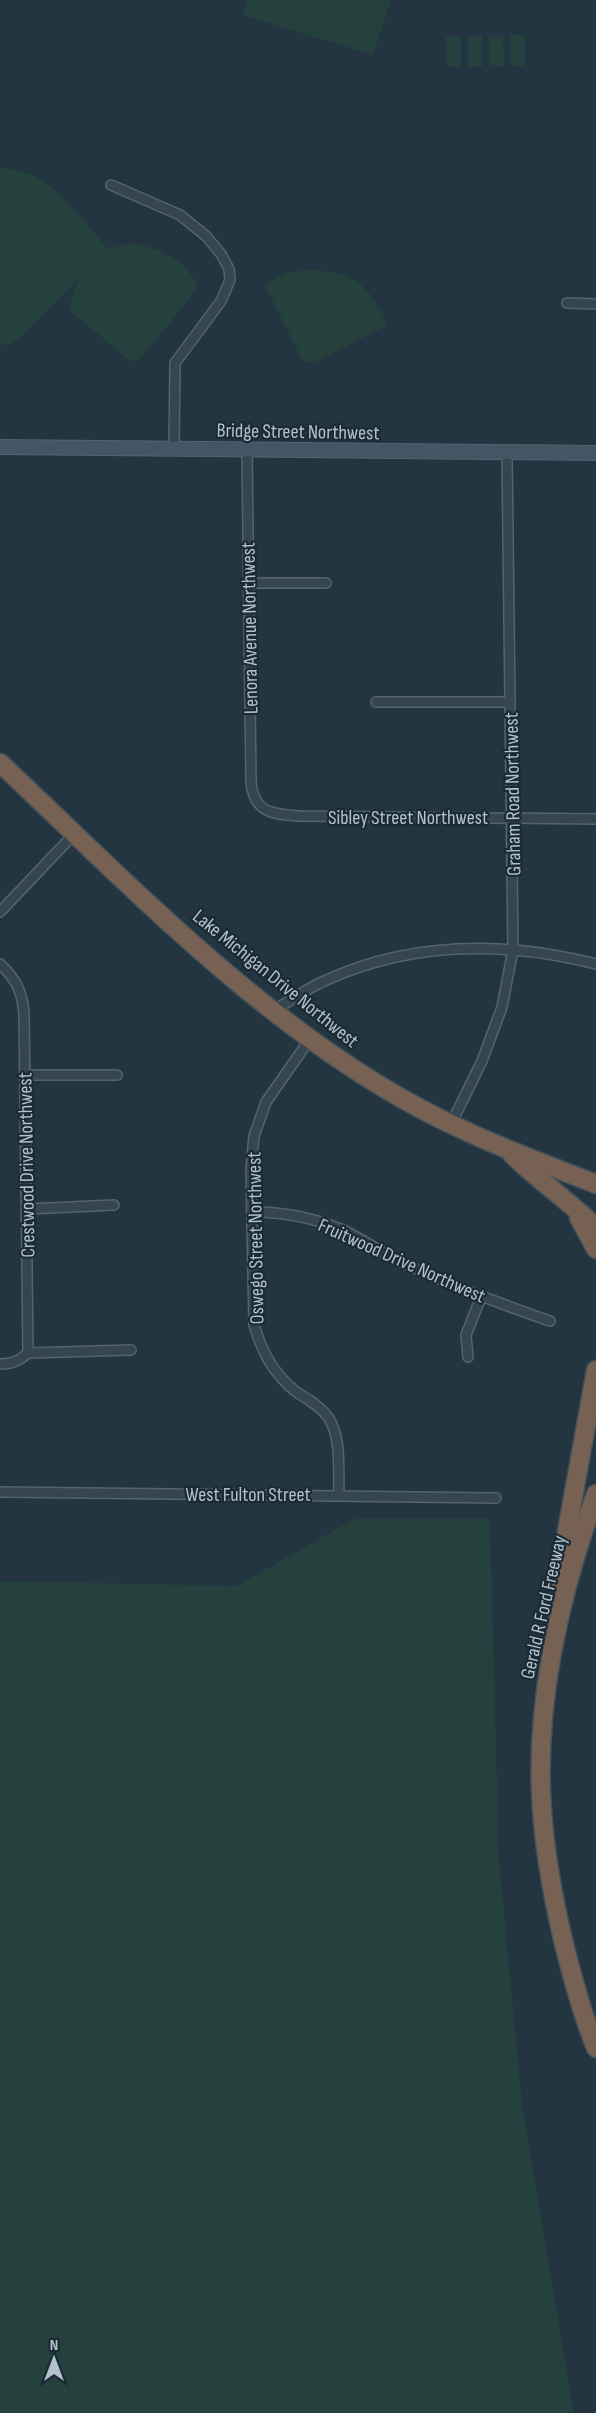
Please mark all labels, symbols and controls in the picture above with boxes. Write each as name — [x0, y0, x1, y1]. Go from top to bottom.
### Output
street label: Bridge Street Northwest — [216, 419, 380, 445]
street label: Lenora Avenue Northwest — [237, 542, 263, 714]
street label: Graham Road Northwest — [500, 712, 526, 876]
street label: Sibley Street Northwest — [328, 806, 488, 830]
street label: Lake Michigan Drive Northwest — [188, 905, 363, 1053]
street label: Crestwood Drive Northwest — [13, 1072, 41, 1258]
street label: Oswego Street Northwest — [242, 1151, 270, 1324]
street label: Fruitwood Drive Northwest — [314, 1213, 489, 1309]
street label: West Fulton Street — [186, 1483, 311, 1507]
street label: Gerald R Ford Freeway — [516, 1533, 572, 1681]
north arrow — [24, 2329, 84, 2389]
text: N — [50, 2336, 58, 2355]

